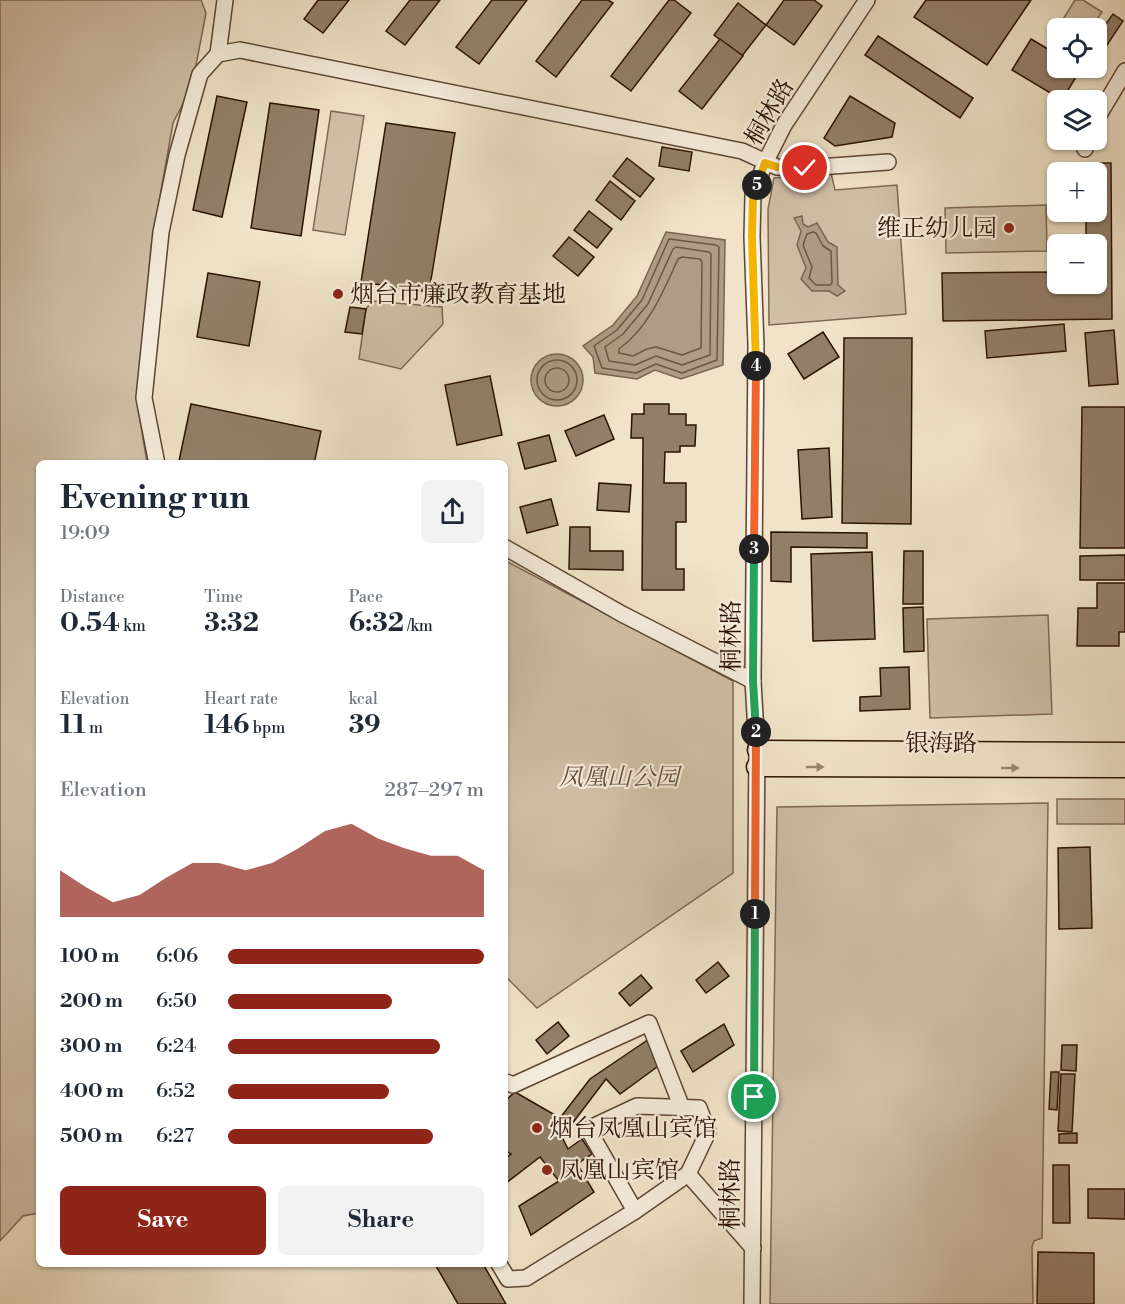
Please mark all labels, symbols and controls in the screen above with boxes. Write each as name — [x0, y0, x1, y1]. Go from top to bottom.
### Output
map controls — [1047, 18, 1107, 294]
button: locate — [1047, 18, 1107, 78]
street label: 桐林路 — [739, 74, 801, 151]
button: layers — [1047, 90, 1107, 150]
pin — [779, 142, 830, 193]
icon: check — [788, 151, 821, 184]
button: + — [1047, 162, 1107, 222]
pin: 5 — [742, 170, 772, 200]
text: 5 — [752, 175, 762, 195]
place label: 维正幼儿园 — [877, 214, 997, 244]
marker: 维正幼儿园 — [1002, 221, 1016, 235]
button: − — [1047, 234, 1107, 294]
place label: 烟台市廉政教育基地 — [350, 280, 566, 310]
marker: 烟台市廉政教育基地 — [331, 287, 345, 301]
pin: 4 — [741, 351, 771, 381]
text: 4 — [751, 356, 761, 376]
text: Evening run — [60, 478, 249, 519]
button: share — [421, 480, 484, 543]
text: 19:09 — [60, 521, 110, 546]
pin: 3 — [739, 534, 769, 564]
text: 3 — [749, 539, 759, 559]
text: Distance — [60, 587, 125, 607]
text: Time — [204, 587, 243, 607]
text: Pace — [349, 587, 383, 607]
street label: 桐林路 — [717, 600, 747, 672]
text: 0.54 — [60, 607, 120, 639]
text: 3:32 — [204, 607, 259, 639]
text: 6:32 — [349, 607, 404, 639]
text: km — [120, 616, 146, 636]
text: /km — [404, 616, 433, 636]
text: Elevation — [60, 689, 129, 709]
text: Heart rate — [204, 689, 278, 709]
text: kcal — [349, 689, 378, 709]
text: 11 — [60, 709, 86, 741]
text: 146 — [204, 709, 249, 741]
text: 39 — [349, 709, 381, 741]
pin: 2 — [741, 717, 771, 747]
text: m — [86, 718, 103, 738]
text: bpm — [249, 718, 285, 738]
text: 2 — [751, 722, 761, 742]
street label: 银海路 — [905, 729, 977, 759]
one-way arrow — [805, 762, 824, 772]
park label: 凤凰山公园 — [559, 763, 683, 793]
one-way arrow — [1000, 763, 1019, 773]
text: Elevation — [60, 778, 147, 803]
text: 287–297 m — [385, 778, 484, 803]
pin: 1 — [740, 899, 770, 929]
text: 1 — [751, 904, 759, 924]
text: 100 m — [60, 944, 119, 969]
text: 6:06 — [156, 944, 198, 969]
text: 200 m — [60, 989, 123, 1014]
text: 6:50 — [156, 989, 197, 1014]
text: 300 m — [60, 1034, 123, 1059]
text: 6:24 — [156, 1034, 196, 1059]
pin — [728, 1071, 779, 1122]
text: 400 m — [60, 1079, 124, 1104]
text: 6:52 — [156, 1079, 195, 1104]
icon: arrive — [737, 1080, 770, 1113]
place label: 烟台凤凰山宾馆 — [549, 1114, 717, 1144]
marker: 烟台凤凰山宾馆 — [530, 1121, 544, 1135]
text: 500 m — [60, 1124, 123, 1149]
text: 6:27 — [156, 1124, 194, 1149]
place label: 凤凰山宾馆 — [559, 1156, 679, 1186]
street label: 桐林路 — [716, 1158, 746, 1230]
marker: 凤凰山宾馆 — [540, 1163, 554, 1177]
button: Save — [60, 1186, 266, 1255]
button: Share — [278, 1186, 484, 1255]

